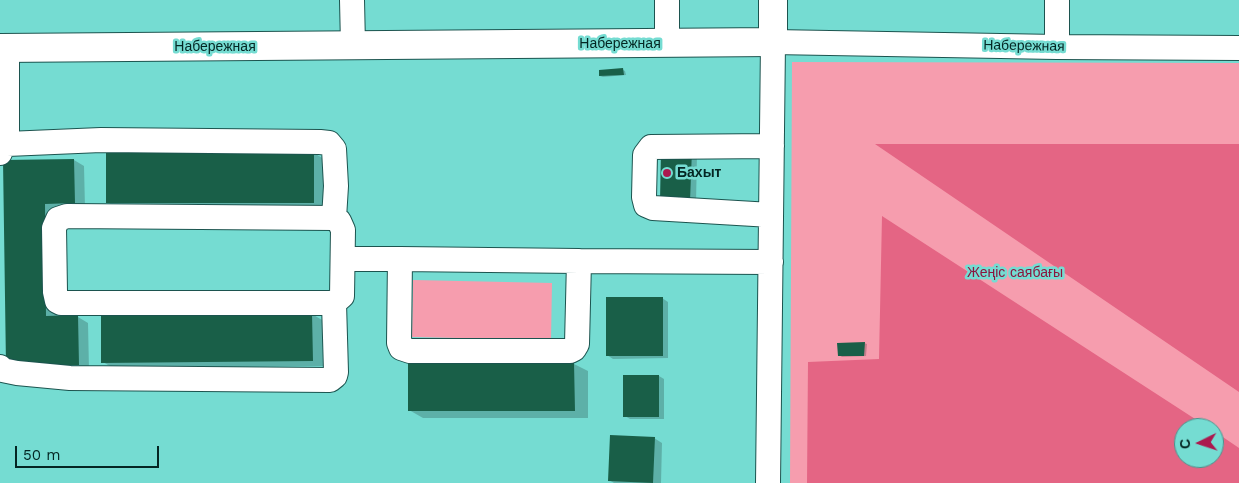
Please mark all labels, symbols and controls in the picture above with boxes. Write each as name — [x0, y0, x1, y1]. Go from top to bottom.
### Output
street label: Набережная — [579, 36, 661, 52]
street label: Набережная — [983, 37, 1065, 55]
street label: Набережная — [174, 39, 256, 55]
place label: Бахыт — [677, 165, 721, 181]
marker: Бахыт — [661, 167, 673, 179]
park label: Жеңіс саябағы — [967, 265, 1063, 281]
north arrow — [1174, 418, 1224, 468]
scale bar — [18, 436, 161, 468]
text: С — [1177, 438, 1193, 450]
text: 50 m — [23, 446, 60, 464]

